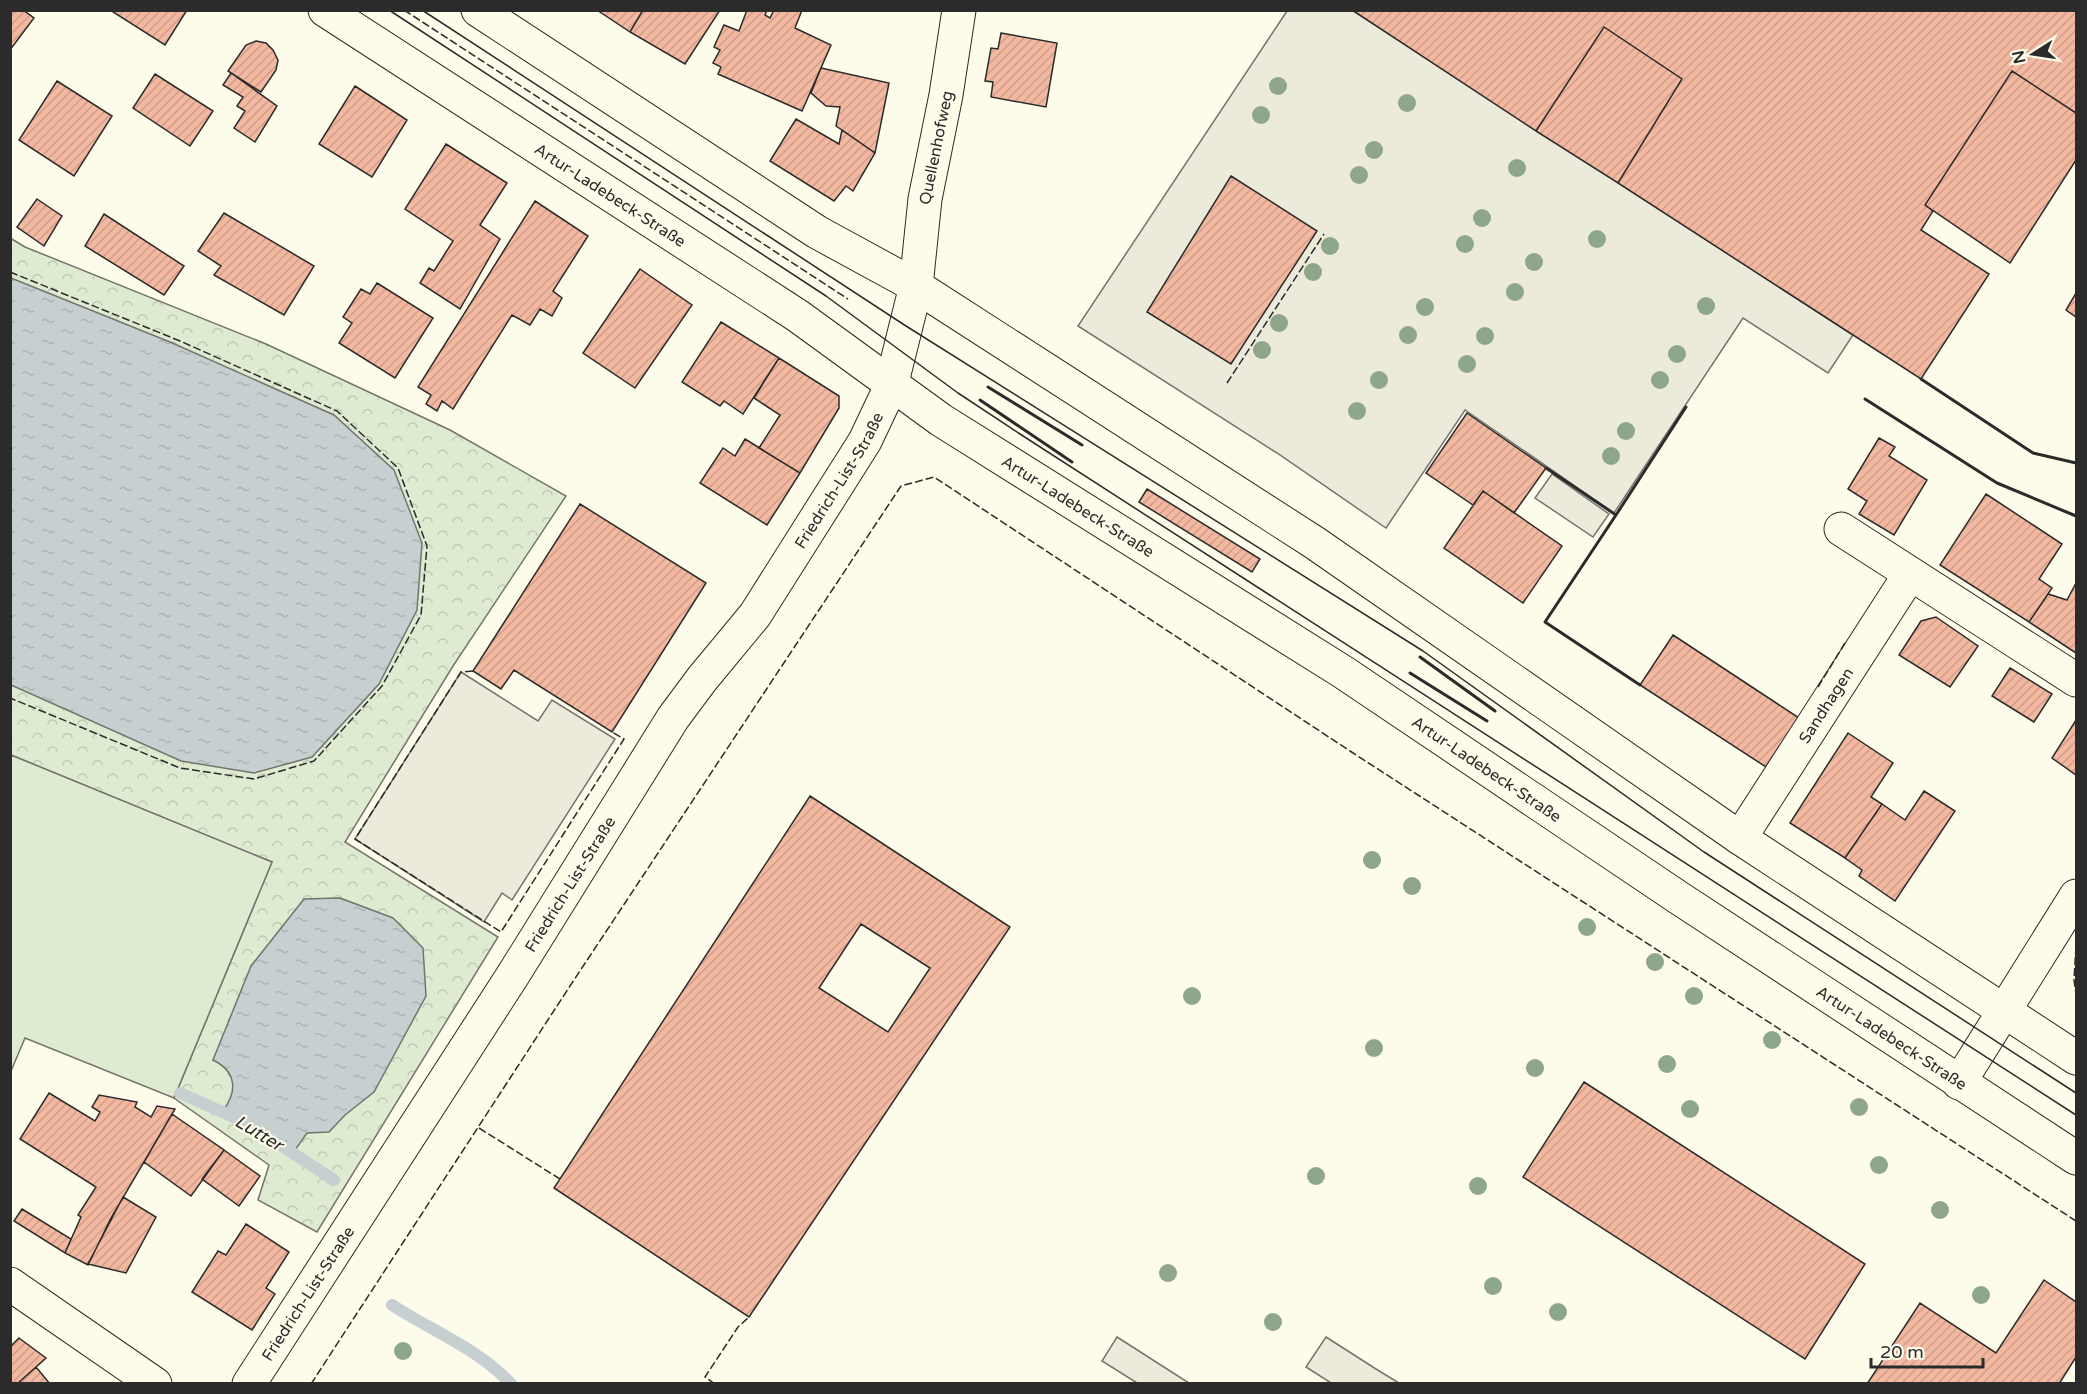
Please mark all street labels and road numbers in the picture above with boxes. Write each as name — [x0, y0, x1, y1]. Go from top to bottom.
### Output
street label: Quellenhofweg — [915, 89, 958, 206]
street label: Artur-Ladebeck-Straße — [531, 139, 689, 252]
street label: Friedrich-List-Straße — [790, 409, 888, 553]
street label: Artur-Ladebeck-Straße — [998, 452, 1158, 562]
street label: Sandhagen — [1795, 664, 1858, 747]
street label: Artur-Ladebeck-Straße — [1408, 712, 1565, 827]
street label: Friedrich-List-Straße — [521, 813, 620, 956]
street label: Artur-Ladebeck-Straße — [1812, 982, 1970, 1095]
street label: Friedrich-List-Straße — [258, 1223, 359, 1365]

